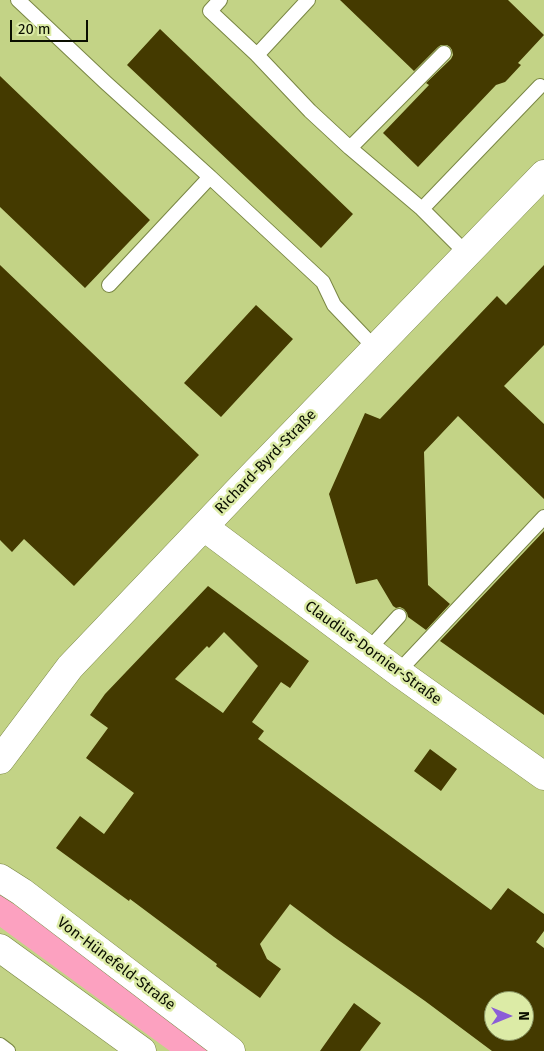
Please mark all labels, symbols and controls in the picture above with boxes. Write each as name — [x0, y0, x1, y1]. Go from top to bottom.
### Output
scale bar — [12, 10, 90, 42]
text: 20 m — [18, 20, 51, 38]
street label: Richard-Byrd-Straße — [212, 406, 320, 518]
street label: Claudius-Dornier-Straße — [301, 597, 445, 709]
street label: Von-Hünefeld-Straße — [53, 914, 179, 1014]
north arrow — [484, 991, 534, 1041]
text: N — [515, 1011, 532, 1021]

